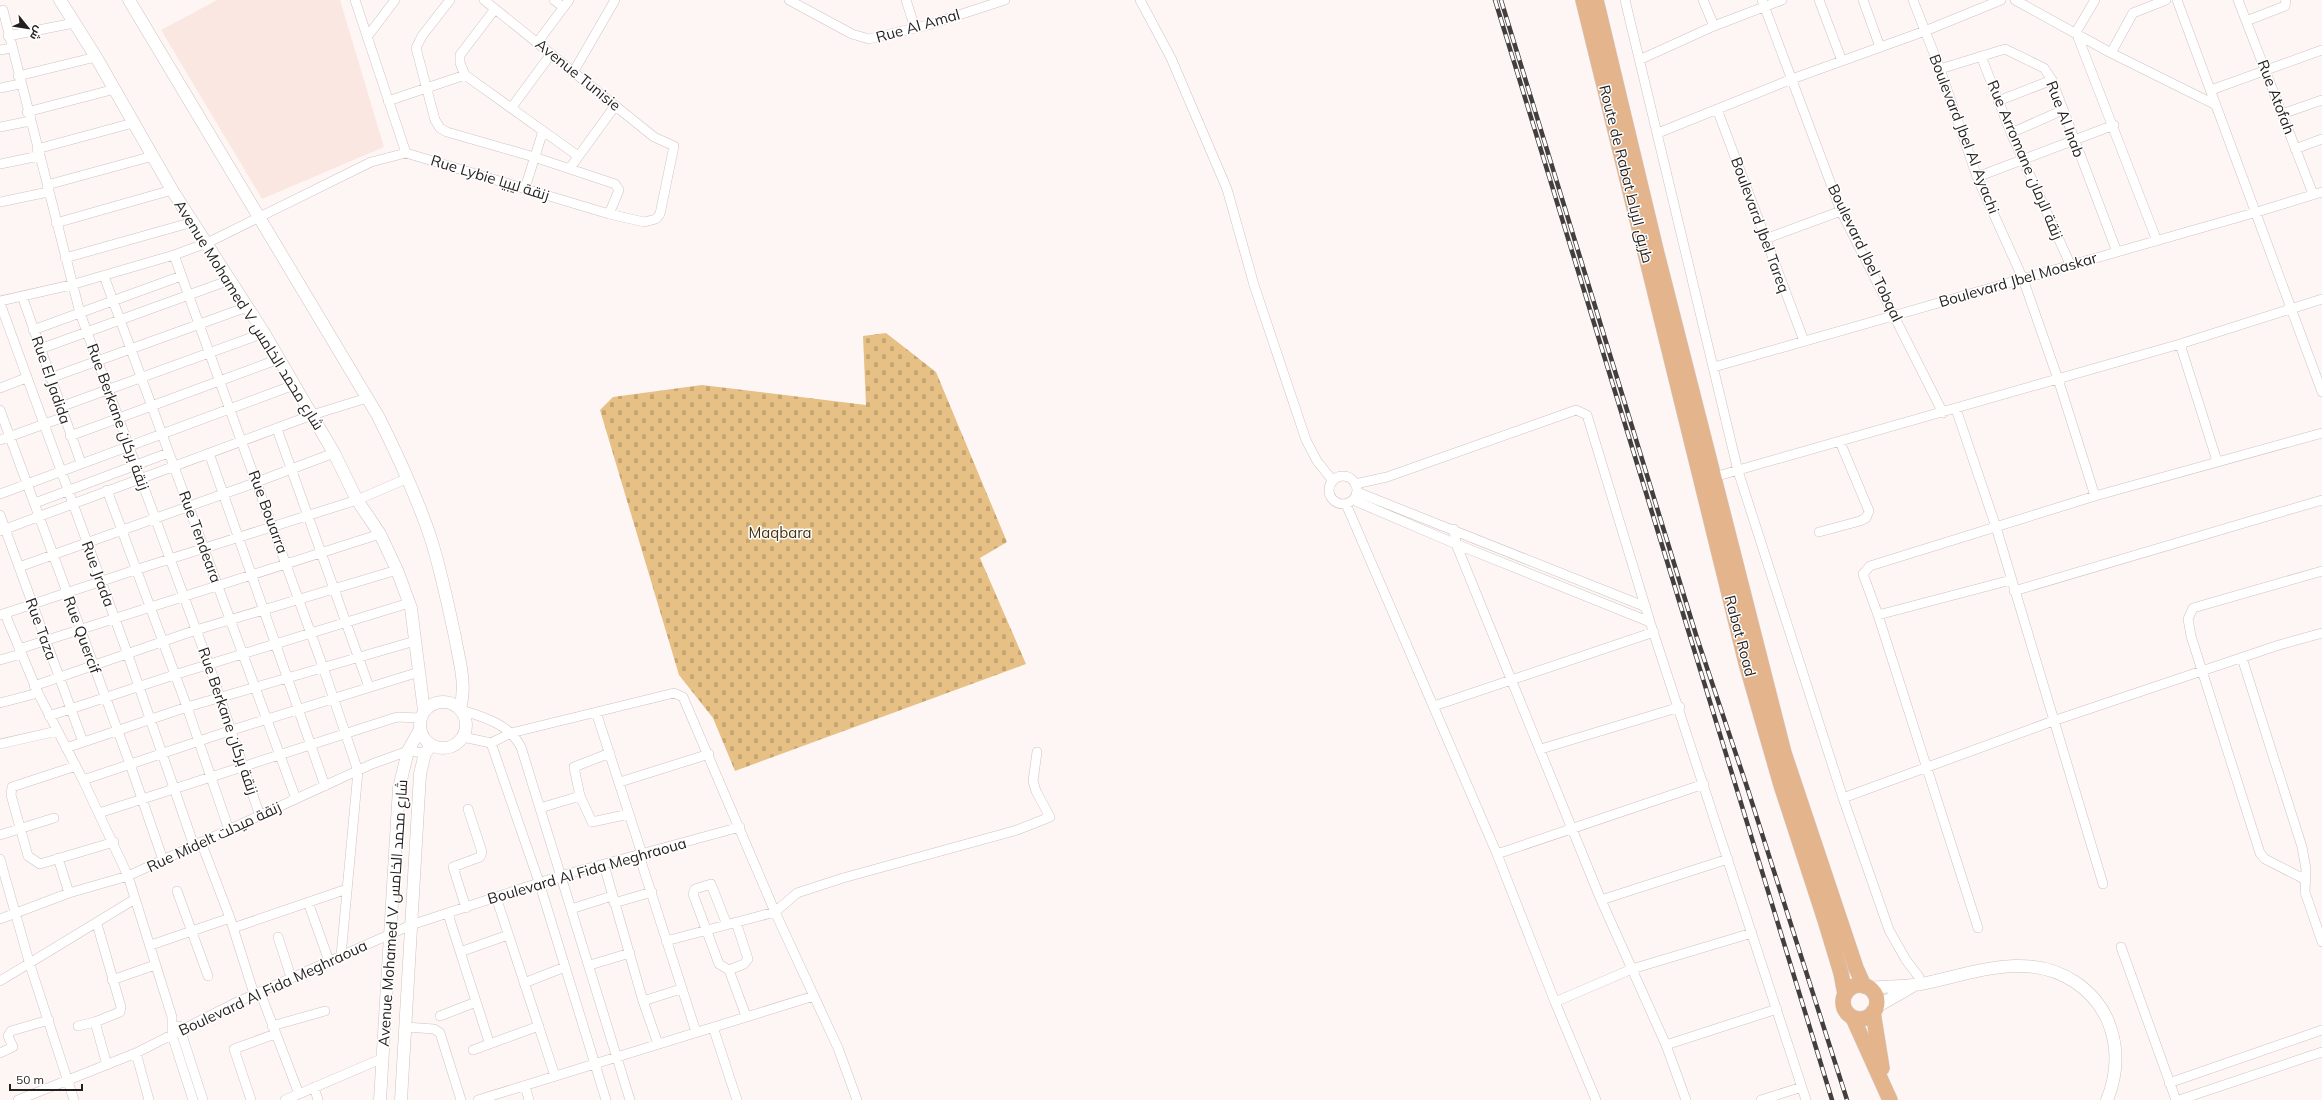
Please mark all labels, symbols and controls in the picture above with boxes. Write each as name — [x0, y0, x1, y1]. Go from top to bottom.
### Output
street label: Rue Al Amal — [874, 4, 962, 47]
north arrow — [8, 8, 48, 48]
text: ش — [27, 23, 46, 43]
street label: Avenue Tunisie — [532, 34, 625, 115]
street label: Boulevard Jbel Al Ayachi — [1925, 51, 2004, 216]
street label: Rue Atofah — [2254, 57, 2299, 137]
street label: Rue Arromane زنقة الرمان — [1982, 77, 2068, 243]
street label: Rue Al Inab — [2042, 78, 2089, 160]
street label: Route de Rabat طريق الرباط — [1594, 83, 1658, 265]
street label: Rue Lybie زنقة ليبيا — [428, 150, 552, 205]
street label: Boulevard Jbel Tareq — [1727, 154, 1794, 295]
street label: Boulevard Jbel Tobqal — [1824, 181, 1907, 325]
street label: Avenue Mohamed V شارع محمد الخامس — [169, 196, 328, 434]
street label: Boulevard Jbel Moaskar — [1937, 248, 2100, 311]
street label: Rue El Jadida — [28, 333, 75, 426]
street label: Rue Berkane زنقة بركان — [82, 341, 154, 493]
street label: Rue Bouarra — [245, 468, 292, 556]
street label: Rue Tendeara — [175, 488, 226, 585]
park label: Maqbara — [748, 523, 812, 542]
street label: Rue Jrada — [78, 538, 119, 609]
street label: Rabat Road — [1721, 593, 1760, 679]
street label: Rue Quercif — [60, 594, 106, 677]
street label: Rue Taza — [21, 595, 61, 662]
street label: Rue Berkane زنقة بركان — [193, 645, 263, 797]
street label: Avenue Mohamed V شارع محمد الخامس — [374, 779, 413, 1047]
street label: Rue Midelt زنقة ميدلت — [144, 797, 284, 876]
street label: Boulevard Al Fida Meghraoua — [485, 833, 688, 908]
street label: Boulevard Al Fida Meghraoua — [175, 935, 370, 1040]
scale bar — [10, 1066, 82, 1092]
text: 50 m — [16, 1072, 44, 1087]

